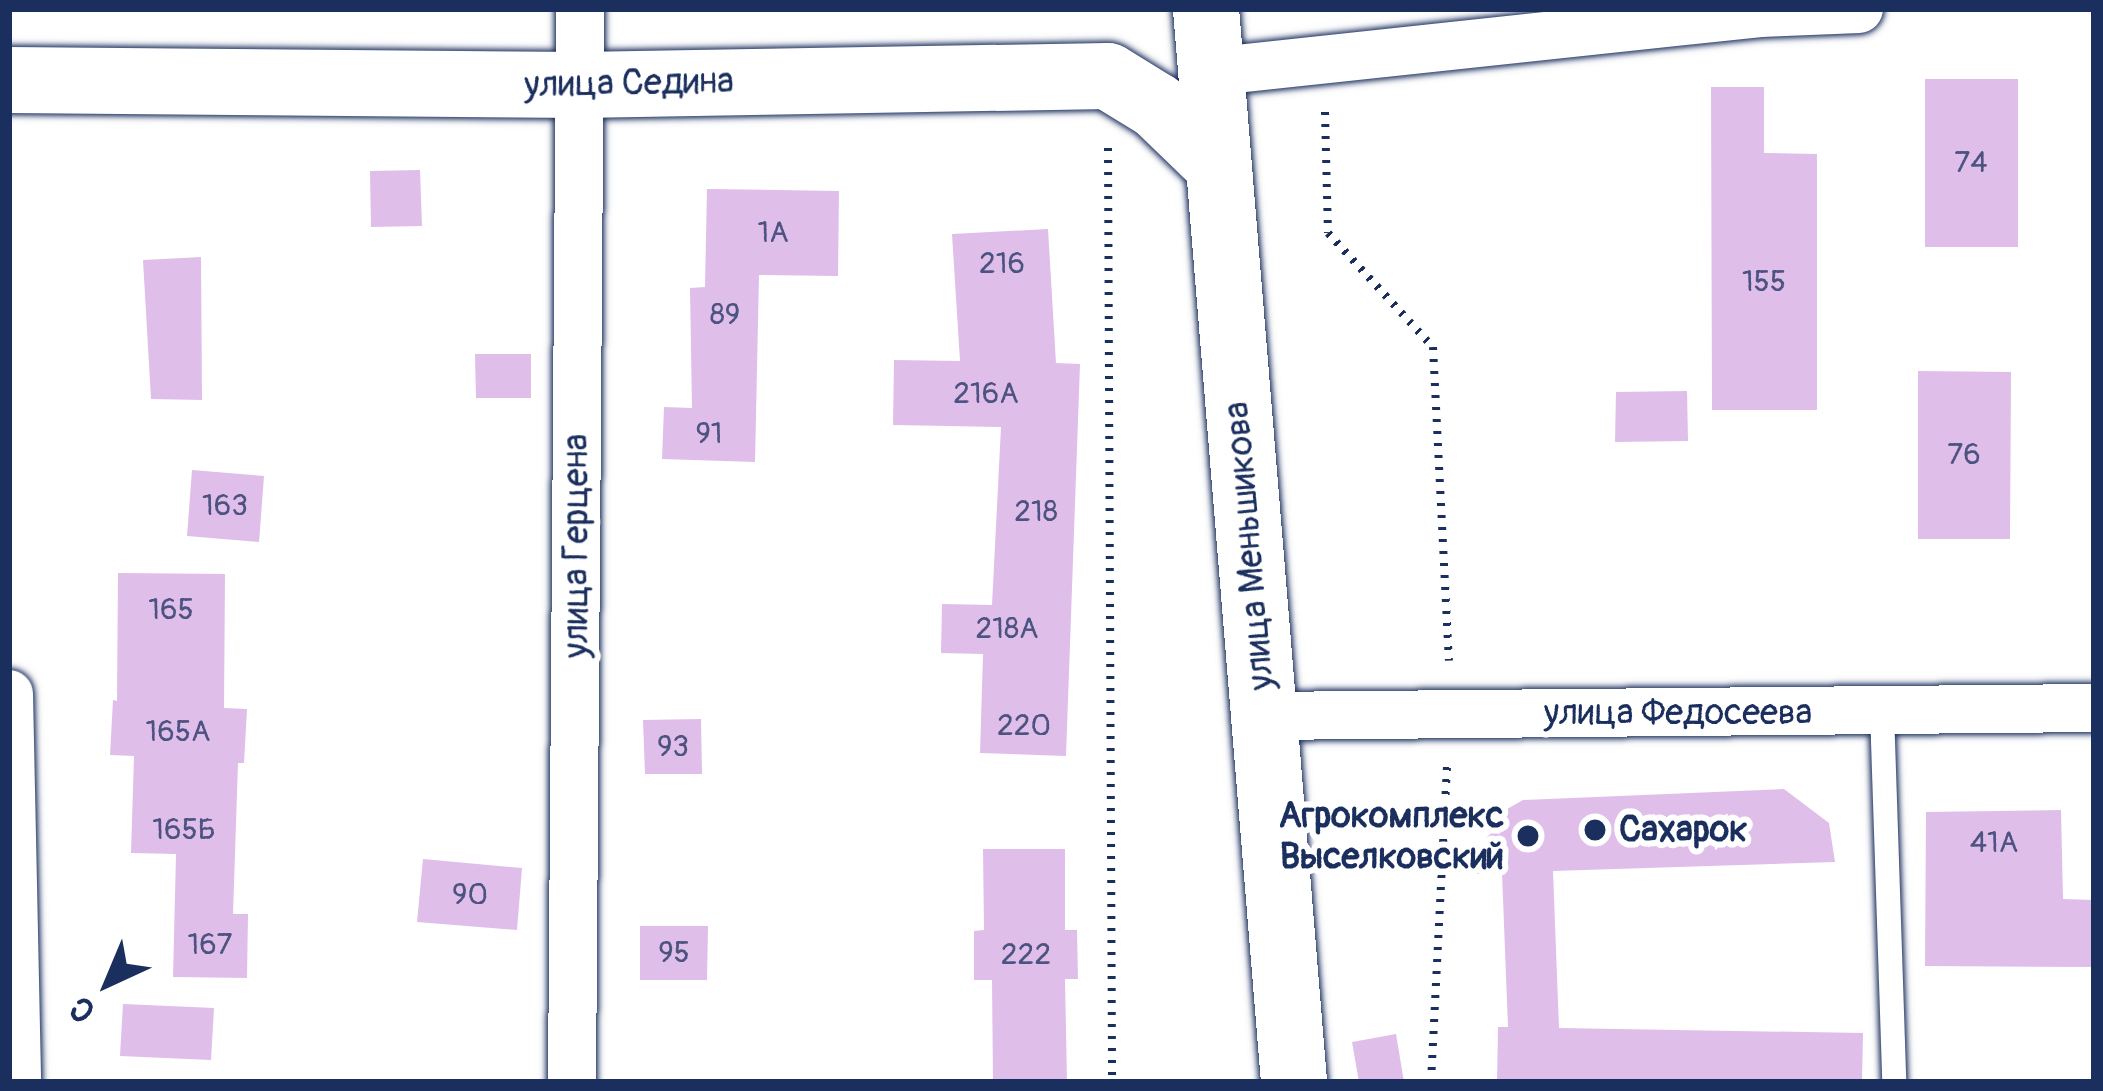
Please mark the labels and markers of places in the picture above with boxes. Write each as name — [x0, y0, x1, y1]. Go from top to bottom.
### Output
place label: Агрокомплекс Выселковский — [1279, 793, 1504, 878]
place label: Сахарок — [1619, 808, 1748, 852]
marker: Сахарок — [1582, 817, 1608, 843]
marker: Агрокомплекс Выселковский — [1515, 823, 1541, 849]

